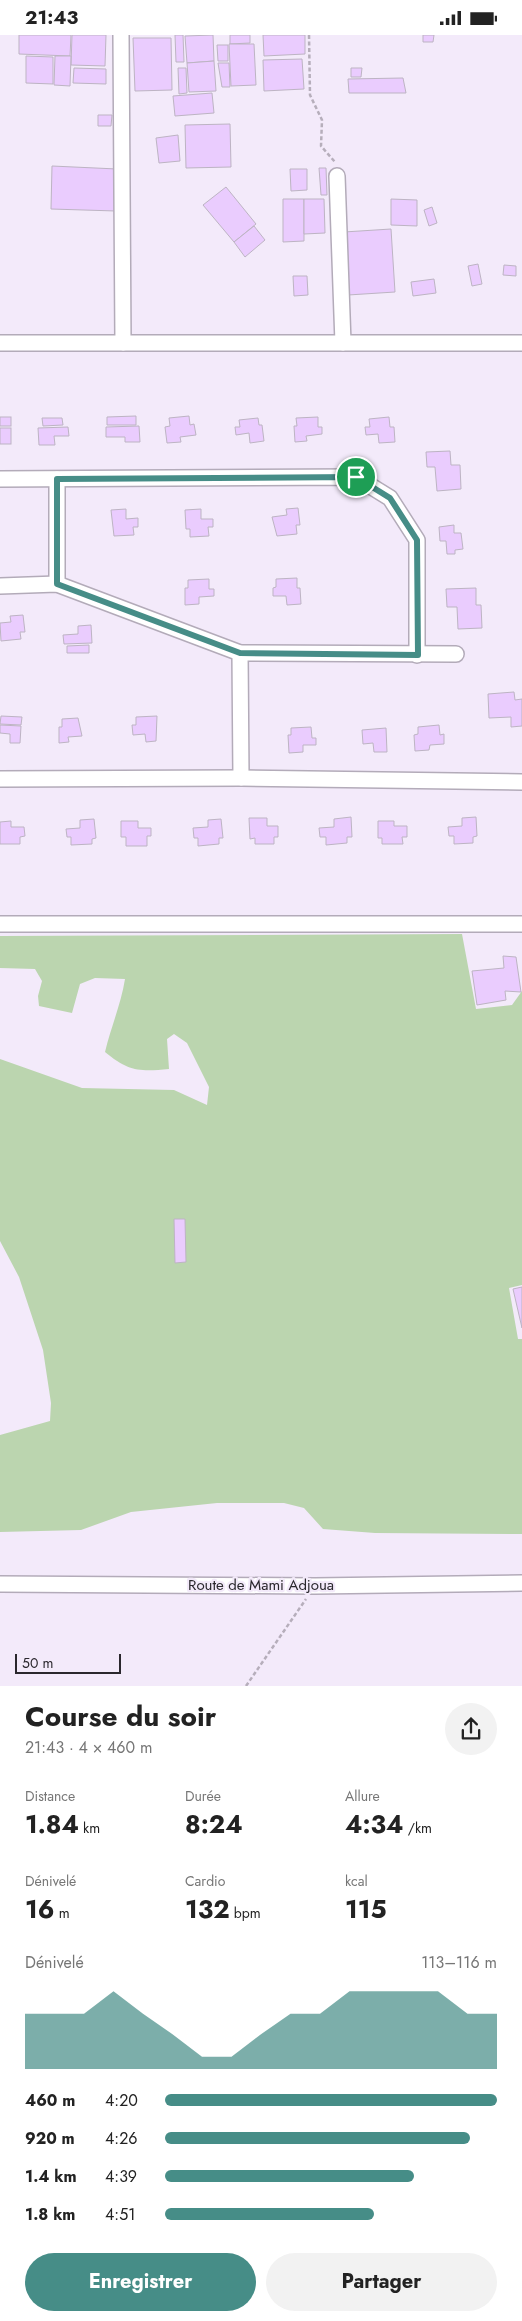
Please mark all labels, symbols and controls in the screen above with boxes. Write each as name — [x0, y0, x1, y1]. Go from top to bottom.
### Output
text: 21:43 — [25, 4, 78, 31]
pin — [335, 456, 377, 498]
icon: arrive — [342, 463, 370, 491]
street label: Route de Mami Adjoua — [188, 1574, 334, 1596]
scale bar — [15, 1651, 121, 1674]
text: 50 m — [22, 1653, 53, 1673]
text: Course du soir — [25, 1696, 216, 1737]
button: share — [445, 1703, 497, 1755]
text: 21:43 · 4 × 460 m — [25, 1736, 152, 1759]
text: Distance — [25, 1786, 75, 1806]
text: Durée — [185, 1786, 221, 1806]
text: Allure — [345, 1786, 380, 1806]
text: 1.84 — [25, 1806, 79, 1842]
text: 8:24 — [185, 1806, 243, 1842]
text: 4:34 — [345, 1806, 403, 1842]
text: km — [79, 1818, 100, 1838]
text: /km — [403, 1818, 432, 1838]
text: Dénivelé — [25, 1871, 76, 1891]
text: Cardio — [185, 1871, 225, 1891]
text: kcal — [345, 1871, 368, 1891]
text: 16 — [25, 1891, 54, 1927]
text: 132 — [185, 1891, 230, 1927]
text: 115 — [345, 1891, 387, 1927]
text: m — [54, 1903, 70, 1923]
text: bpm — [230, 1903, 261, 1923]
text: Dénivelé — [25, 1951, 84, 1974]
text: 113–116 m — [421, 1951, 497, 1974]
text: 460 m — [25, 2089, 75, 2112]
text: 4:20 — [105, 2089, 138, 2112]
text: 920 m — [25, 2127, 75, 2150]
text: 4:26 — [105, 2127, 137, 2150]
text: 1.4 km — [25, 2165, 77, 2188]
text: 4:39 — [105, 2165, 137, 2188]
text: 1.8 km — [25, 2203, 75, 2226]
text: 4:51 — [105, 2203, 135, 2226]
button: Enregistrer — [25, 2253, 256, 2311]
button: Partager — [266, 2253, 497, 2311]

